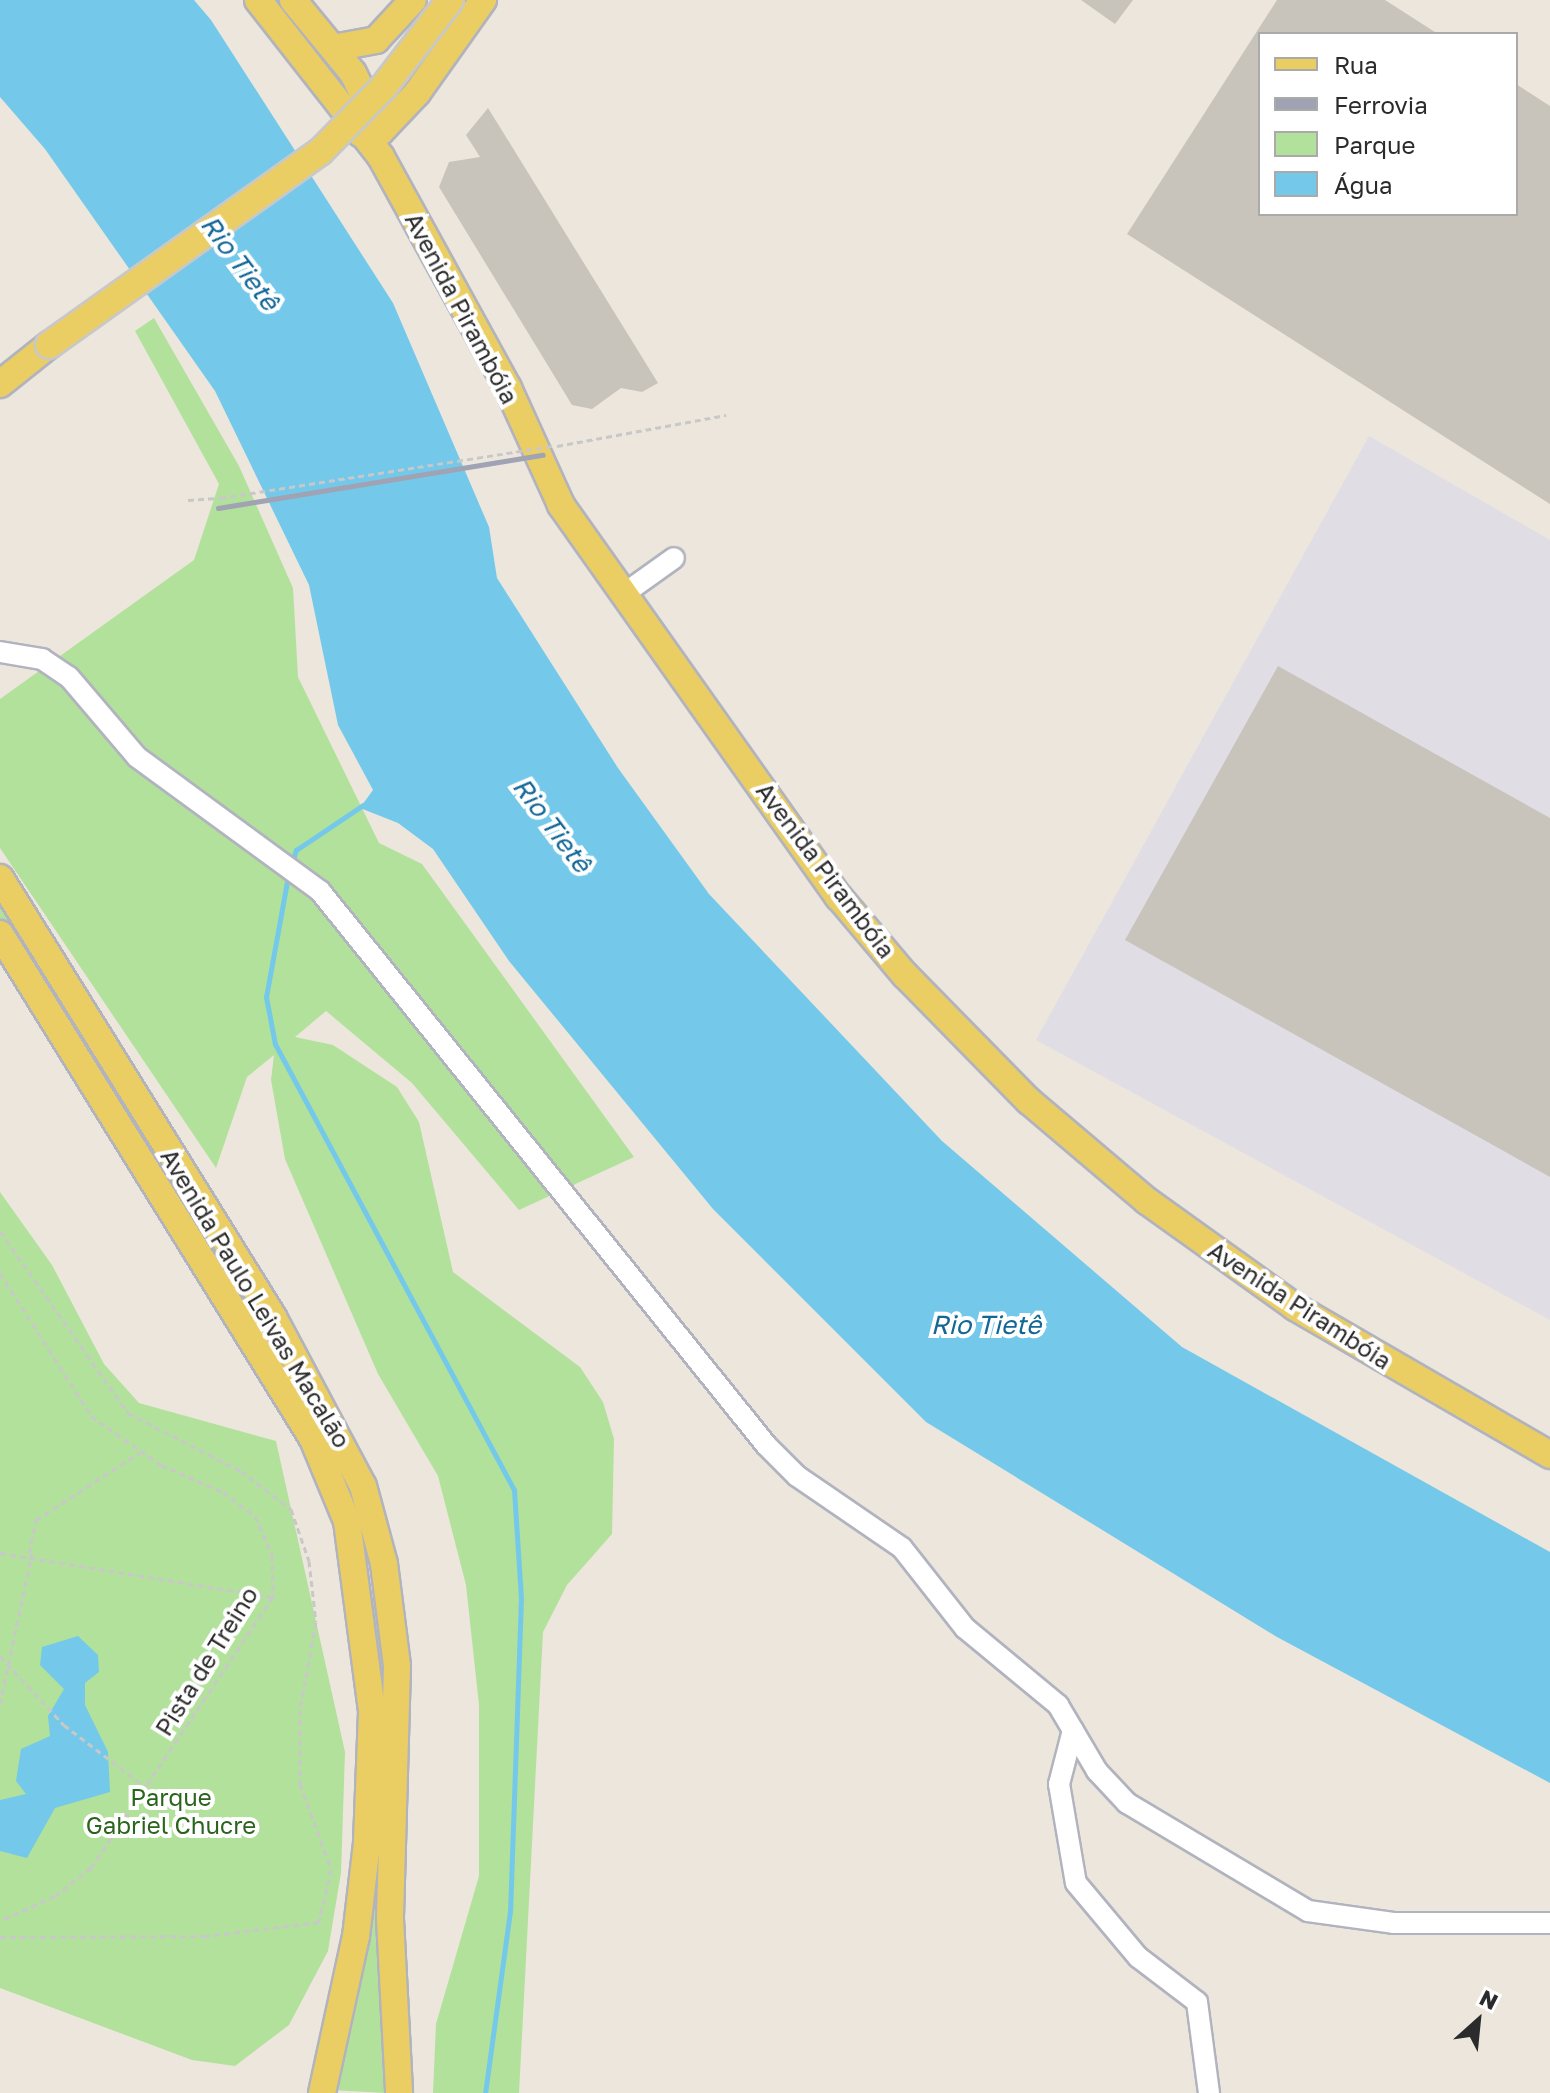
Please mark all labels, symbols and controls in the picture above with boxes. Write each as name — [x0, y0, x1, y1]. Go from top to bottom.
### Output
legend — [1258, 32, 1518, 216]
text: Rua — [1334, 50, 1378, 79]
text: Ferrovia — [1334, 90, 1428, 119]
text: Parque — [1334, 130, 1415, 159]
text: Água — [1334, 170, 1393, 199]
street label: Avenida Pirambóia — [399, 208, 525, 408]
water label: Rio Tietê — [194, 210, 286, 316]
water label: Rio Tietê — [506, 772, 598, 878]
street label: Avenida Pirambóia — [751, 777, 901, 963]
street label: Avenida Paulo Leivas Macalão — [155, 1143, 357, 1453]
street label: Avenida Pirambóia — [1203, 1235, 1397, 1375]
water label: Rio Tietê — [931, 1309, 1041, 1341]
street label: Pista de Treino — [149, 1581, 263, 1741]
park label: Parque Gabriel Chucre — [86, 1783, 256, 1839]
north arrow — [1438, 1981, 1518, 2061]
text: N — [1476, 1983, 1503, 2015]

